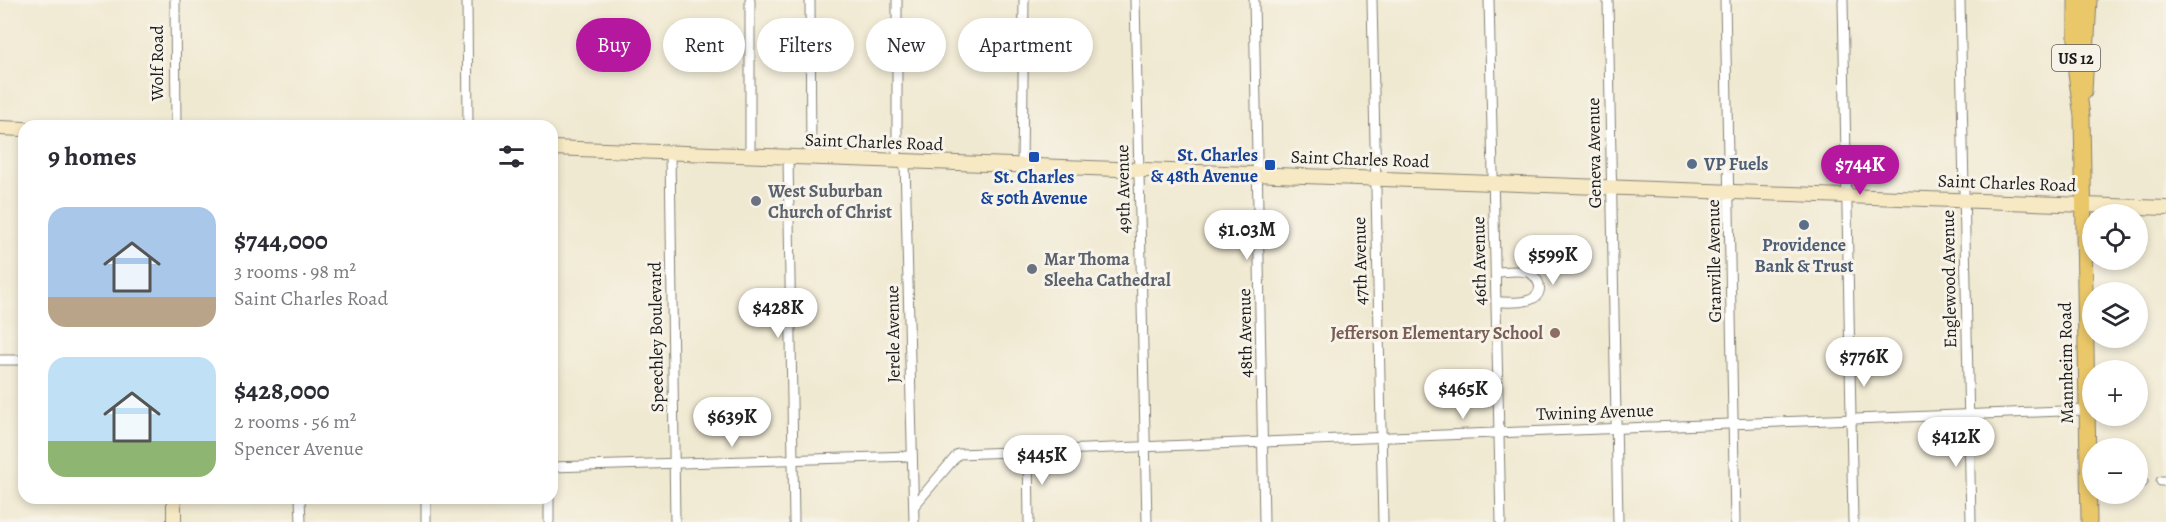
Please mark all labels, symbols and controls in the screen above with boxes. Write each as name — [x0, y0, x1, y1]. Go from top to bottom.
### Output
chip: Buy — [576, 18, 651, 72]
chip: Rent — [663, 18, 745, 72]
chip: Filters — [757, 18, 854, 72]
chip: New — [866, 18, 946, 72]
chip: Apartment — [958, 18, 1093, 72]
street label: Wolf Road — [145, 25, 169, 102]
road number: US 12 — [2052, 45, 2100, 71]
street label: Geneva Avenue — [1581, 97, 1607, 209]
street label: Saint Charles Road — [804, 128, 944, 156]
text: 9 homes — [48, 139, 137, 174]
icon: filters — [495, 140, 528, 173]
place label: St. Charles & 48th Avenue — [1150, 143, 1258, 188]
street label: 49th Avenue — [1110, 144, 1136, 234]
street label: Saint Charles Road — [1290, 145, 1430, 173]
pin: $744K — [1818, 145, 1902, 196]
marker: St. Charles & 50th Avenue — [1027, 150, 1041, 164]
text: $744K — [1835, 151, 1885, 178]
place label: VP Fuels — [1703, 152, 1768, 176]
marker: VP Fuels — [1685, 157, 1699, 171]
marker: St. Charles & 48th Avenue — [1263, 158, 1277, 172]
place label: St. Charles & 50th Avenue — [980, 165, 1088, 210]
street label: Saint Charles Road — [1937, 169, 2077, 197]
place label: West Suburban Church of Christ — [767, 179, 892, 224]
marker: West Suburban Church of Christ — [749, 194, 763, 208]
street label: Granville Avenue — [1701, 199, 1727, 323]
map controls — [2082, 204, 2148, 504]
button: locate — [2082, 204, 2148, 270]
street label: Englewood Avenue — [1936, 209, 1962, 349]
pin: $1.03M — [1198, 210, 1296, 261]
text: $1.03M — [1218, 216, 1276, 243]
street label: 46th Avenue — [1466, 216, 1492, 306]
street label: 47th Avenue — [1347, 217, 1373, 305]
marker: Providence Bank & Trust — [1797, 218, 1811, 232]
text: $744,000 — [234, 223, 328, 258]
icon: home — [96, 231, 168, 303]
place label: Providence Bank & Trust — [1754, 233, 1854, 278]
pin: $599K — [1511, 235, 1595, 286]
text: $599K — [1528, 241, 1578, 268]
place label: Mar Thoma Sleeha Cathedral — [1044, 247, 1171, 292]
text: 3 rooms · 98 m² — [234, 258, 356, 285]
street label: Speechley Boulevard — [643, 261, 669, 413]
marker: Mar Thoma Sleeha Cathedral — [1025, 262, 1039, 276]
button: layers — [2082, 282, 2148, 348]
text: Saint Charles Road — [234, 285, 388, 312]
street label: Jerele Avenue — [880, 285, 906, 383]
pin: $428K — [736, 288, 820, 339]
street label: 48th Avenue — [1232, 288, 1258, 378]
text: $428K — [752, 294, 804, 321]
street label: Mannheim Road — [2053, 301, 2079, 424]
place label: Jefferson Elementary School — [1331, 321, 1543, 345]
marker: Jefferson Elementary School — [1548, 326, 1562, 340]
pin: $776K — [1822, 337, 1906, 388]
text: $776K — [1840, 343, 1888, 370]
button: + — [2082, 360, 2148, 426]
pin: $465K — [1421, 369, 1505, 420]
text: $428,000 — [234, 373, 330, 408]
text: $465K — [1438, 375, 1488, 402]
icon: home — [96, 381, 168, 453]
pin: $639K — [690, 397, 774, 448]
street label: Twining Avenue — [1536, 398, 1654, 426]
text: $639K — [707, 403, 757, 430]
text: 2 rooms · 56 m² — [234, 408, 356, 435]
pin: $412K — [1914, 417, 1998, 468]
text: $412K — [1932, 423, 1980, 450]
text: Spencer Avenue — [234, 435, 363, 462]
pin: $445K — [1000, 435, 1084, 486]
button: − — [2082, 438, 2148, 504]
text: $445K — [1017, 441, 1067, 468]

